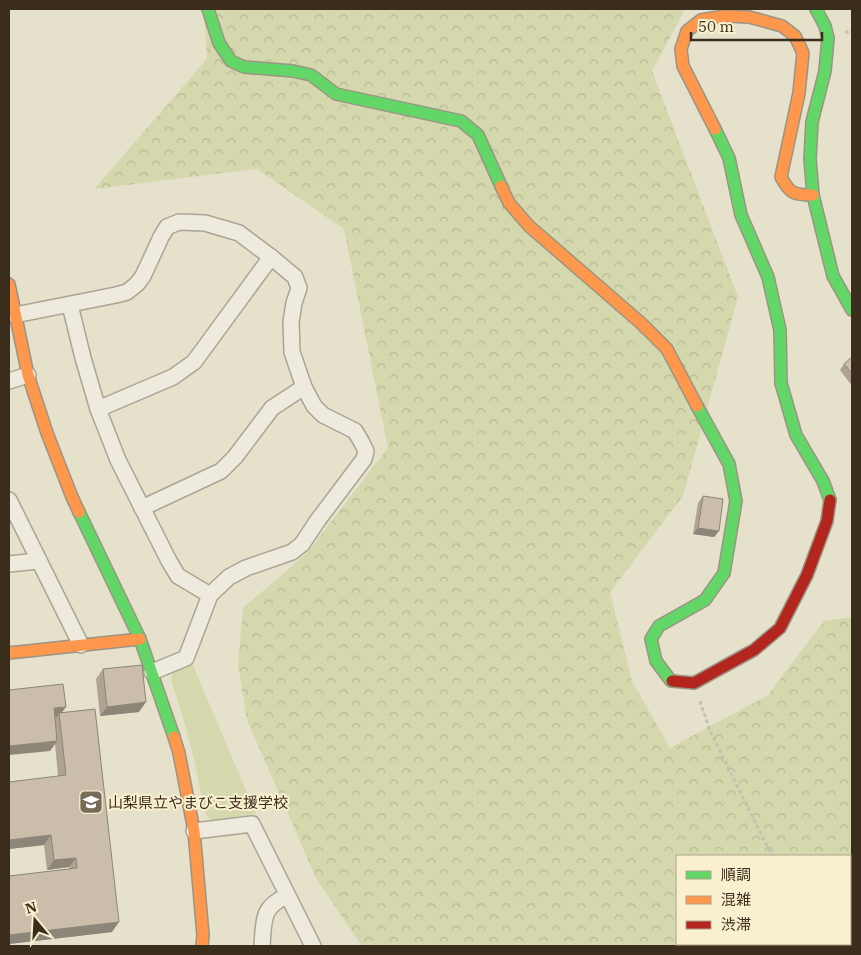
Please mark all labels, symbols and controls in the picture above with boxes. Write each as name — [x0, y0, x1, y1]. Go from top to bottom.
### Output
scale bar — [691, 10, 822, 42]
text: 50 m — [698, 17, 734, 36]
school or university icon: 山梨県立やまびこ支援学校 — [78, 789, 104, 815]
place label: 山梨県立やまびこ支援学校 — [108, 793, 288, 812]
legend — [676, 855, 851, 945]
text: 順調 — [721, 865, 751, 884]
text: 混雑 — [721, 890, 751, 909]
north arrow — [10, 895, 60, 945]
text: N — [23, 897, 39, 918]
text: 渋滞 — [721, 915, 751, 934]

